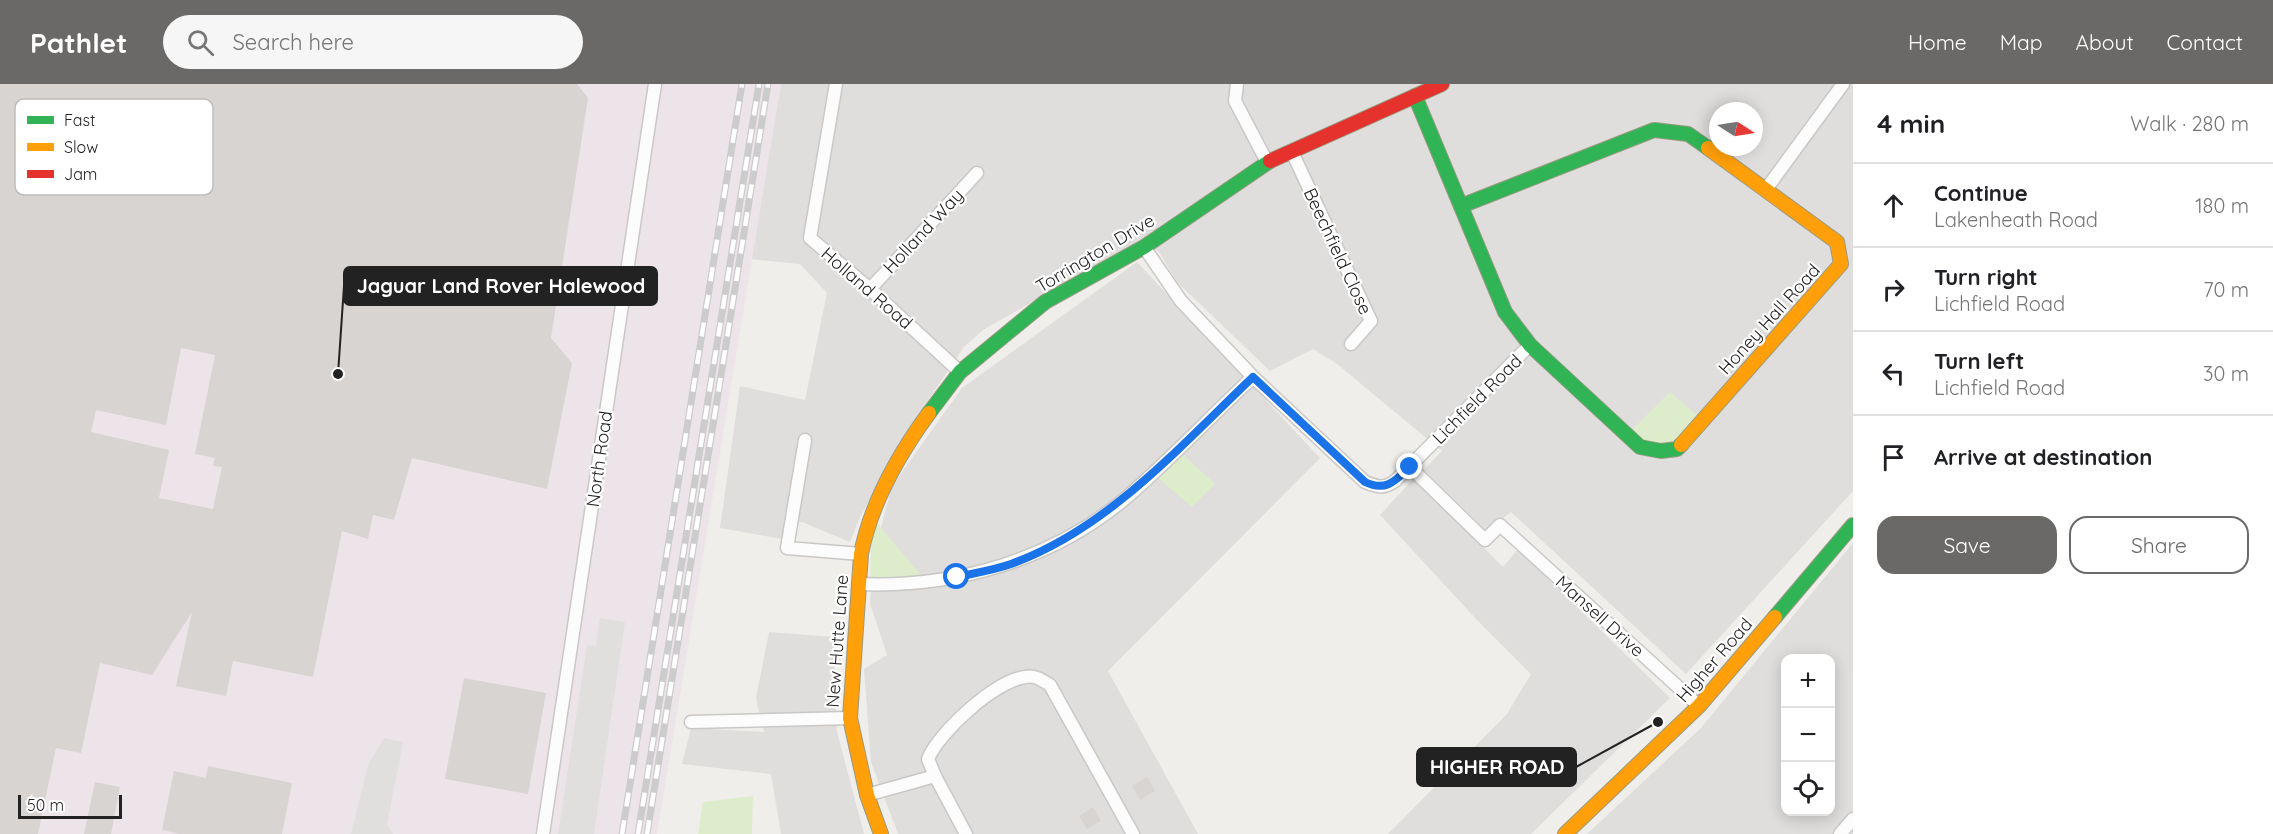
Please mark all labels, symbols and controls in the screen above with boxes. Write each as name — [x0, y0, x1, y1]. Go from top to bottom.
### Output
search box — [163, 15, 583, 69]
text: Pathlet — [30, 25, 127, 60]
icon: search — [184, 26, 217, 59]
text: Search here — [232, 28, 354, 56]
text: Home — [1908, 29, 1967, 55]
text: Map — [2000, 29, 2043, 55]
text: About — [2076, 29, 2134, 55]
text: Contact — [2167, 29, 2243, 55]
legend — [15, 99, 213, 195]
north arrow — [1709, 102, 1763, 156]
text: 4 min — [1877, 107, 1945, 140]
text: Fast — [64, 110, 95, 130]
text: Walk · 280 m — [2130, 111, 2249, 136]
text: Slow — [64, 137, 98, 157]
text: Jam — [64, 164, 97, 184]
text: Continue — [1934, 179, 2028, 207]
street label: Holland Way — [878, 184, 968, 278]
street label: Beechfield Close — [1299, 184, 1377, 318]
icon: ahead — [1877, 189, 1910, 222]
text: 180 m — [2195, 193, 2249, 218]
text: Lakenheath Road — [1934, 207, 2098, 232]
street label: Torrington Drive — [1031, 209, 1159, 297]
street label: Holland Road — [816, 242, 918, 334]
street label: Honey Hall Road — [1713, 259, 1825, 379]
text: Turn right — [1934, 263, 2038, 291]
callout: Jaguar Land Rover Halewood — [344, 267, 657, 305]
text: Jaguar Land Rover Halewood — [357, 273, 645, 298]
icon: right — [1877, 273, 1910, 306]
text: 70 m — [2203, 277, 2249, 302]
text: Lichfield Road — [1934, 291, 2065, 316]
text: Turn left — [1934, 347, 2024, 375]
street label: Lichfield Road — [1427, 349, 1527, 449]
icon: left — [1877, 357, 1910, 390]
text: 30 m — [2203, 361, 2249, 386]
text: Lichfield Road — [1934, 375, 2065, 400]
street label: North Road — [581, 409, 617, 509]
icon: arrive — [1877, 441, 1910, 474]
text: Arrive at destination — [1934, 443, 2152, 471]
route end — [1396, 453, 1422, 479]
button: Save — [1877, 516, 2057, 574]
button: Share — [2069, 516, 2249, 574]
route start — [943, 563, 969, 589]
street label: Mansell Drive — [1551, 570, 1649, 662]
street label: New Hutte Lane — [821, 574, 853, 708]
street label: Higher Road — [1671, 613, 1757, 707]
map controls — [1781, 654, 1835, 816]
button: + — [1781, 654, 1835, 708]
button: − — [1781, 708, 1835, 762]
callout: HIGHER ROAD — [1417, 748, 1576, 786]
text: HIGHER ROAD — [1430, 754, 1564, 779]
button: locate — [1781, 762, 1835, 816]
scale bar — [18, 792, 122, 820]
text: 50 m — [27, 795, 64, 815]

